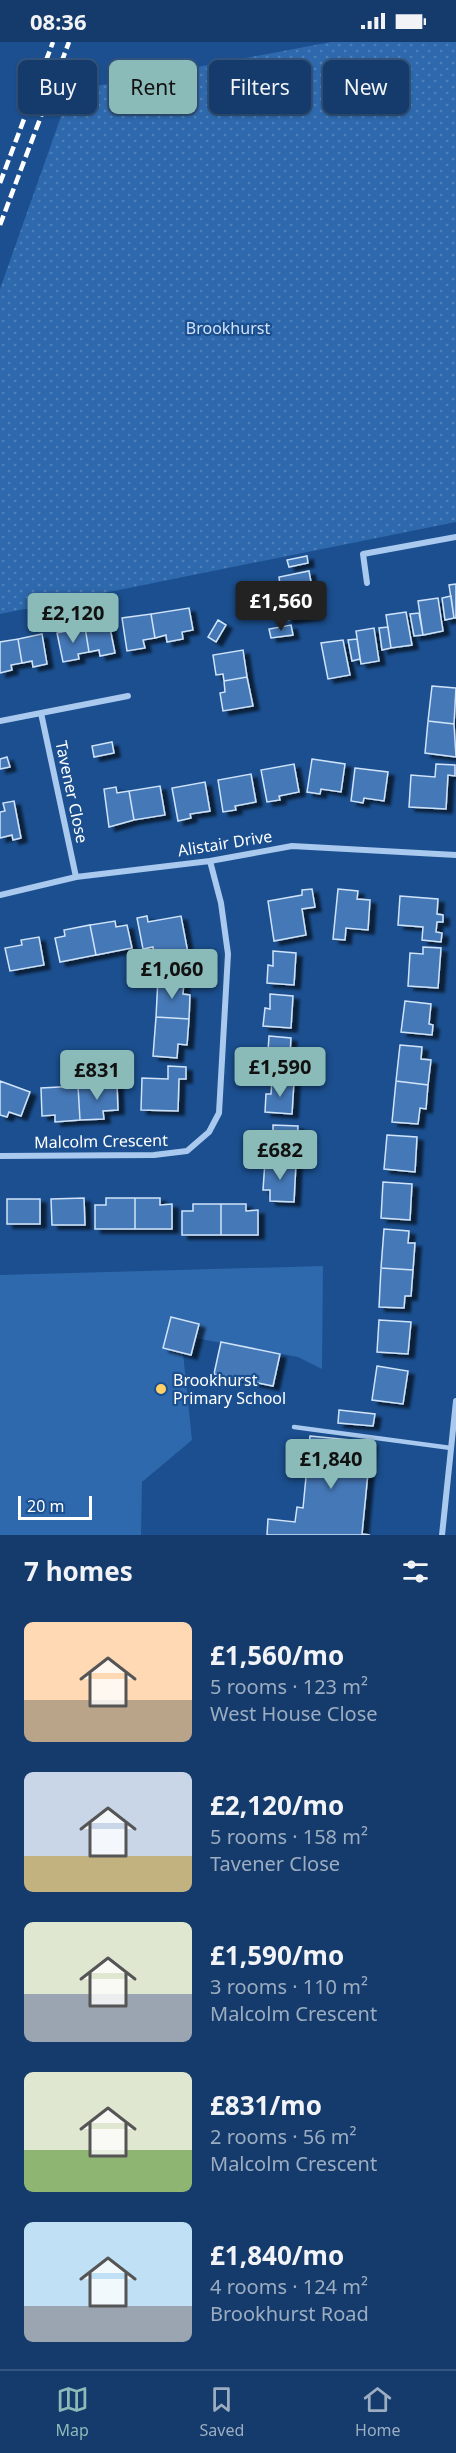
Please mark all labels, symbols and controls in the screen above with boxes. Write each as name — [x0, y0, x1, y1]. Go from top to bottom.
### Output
text: 08:36 — [30, 6, 87, 36]
chip: Buy — [18, 60, 97, 114]
chip: Rent — [109, 60, 197, 114]
chip: Filters — [209, 60, 311, 114]
chip: New — [323, 60, 409, 114]
park label: Brookhurst — [186, 317, 270, 339]
pin: £1,560 — [232, 581, 330, 632]
text: £1,560 — [250, 587, 312, 614]
pin: £2,120 — [24, 593, 122, 644]
text: £2,120 — [42, 599, 104, 626]
street label: Tavener Close — [50, 739, 94, 845]
street label: Alistair Drive — [176, 825, 274, 861]
pin: £1,060 — [123, 949, 221, 1000]
text: £1,060 — [141, 955, 203, 982]
pin: £1,590 — [231, 1047, 329, 1098]
pin: £831 — [61, 1050, 133, 1101]
text: £1,590 — [249, 1053, 311, 1080]
text: £831 — [74, 1056, 120, 1083]
street label: Malcolm Crescent — [34, 1129, 168, 1153]
pin: £682 — [244, 1130, 316, 1181]
text: £682 — [257, 1136, 303, 1163]
place label: Brookhurst Primary School — [173, 1369, 286, 1409]
marker: Brookhurst Primary School — [154, 1382, 168, 1396]
pin: £1,840 — [282, 1439, 380, 1490]
text: £1,840 — [300, 1445, 362, 1472]
scale bar — [18, 1493, 92, 1520]
text: 20 m — [27, 1495, 64, 1517]
text: 7 homes — [24, 1553, 133, 1589]
icon: filters — [399, 1555, 432, 1588]
text: £1,560/mo — [210, 1637, 344, 1673]
icon: home — [72, 1646, 144, 1718]
text: 5 rooms · 123 m² — [210, 1673, 368, 1700]
text: West House Close — [210, 1700, 378, 1727]
text: £2,120/mo — [210, 1787, 344, 1823]
icon: home — [72, 1796, 144, 1868]
text: 5 rooms · 158 m² — [210, 1823, 368, 1850]
text: Tavener Close — [210, 1850, 340, 1877]
text: £1,590/mo — [210, 1937, 344, 1973]
icon: home — [72, 1946, 144, 2018]
text: 3 rooms · 110 m² — [210, 1973, 368, 2000]
text: Malcolm Crescent — [210, 2000, 377, 2027]
text: £831/mo — [210, 2087, 322, 2123]
icon: home — [72, 2096, 144, 2168]
text: 2 rooms · 56 m² — [210, 2123, 357, 2150]
text: Malcolm Crescent — [210, 2150, 377, 2177]
text: £1,840/mo — [210, 2237, 344, 2273]
icon: home — [72, 2246, 144, 2318]
text: 4 rooms · 124 m² — [210, 2273, 368, 2300]
text: Brookhurst Road — [210, 2300, 369, 2327]
tab: Map — [55, 2383, 89, 2441]
tab: Saved — [200, 2383, 244, 2441]
tab: Home — [355, 2383, 401, 2441]

